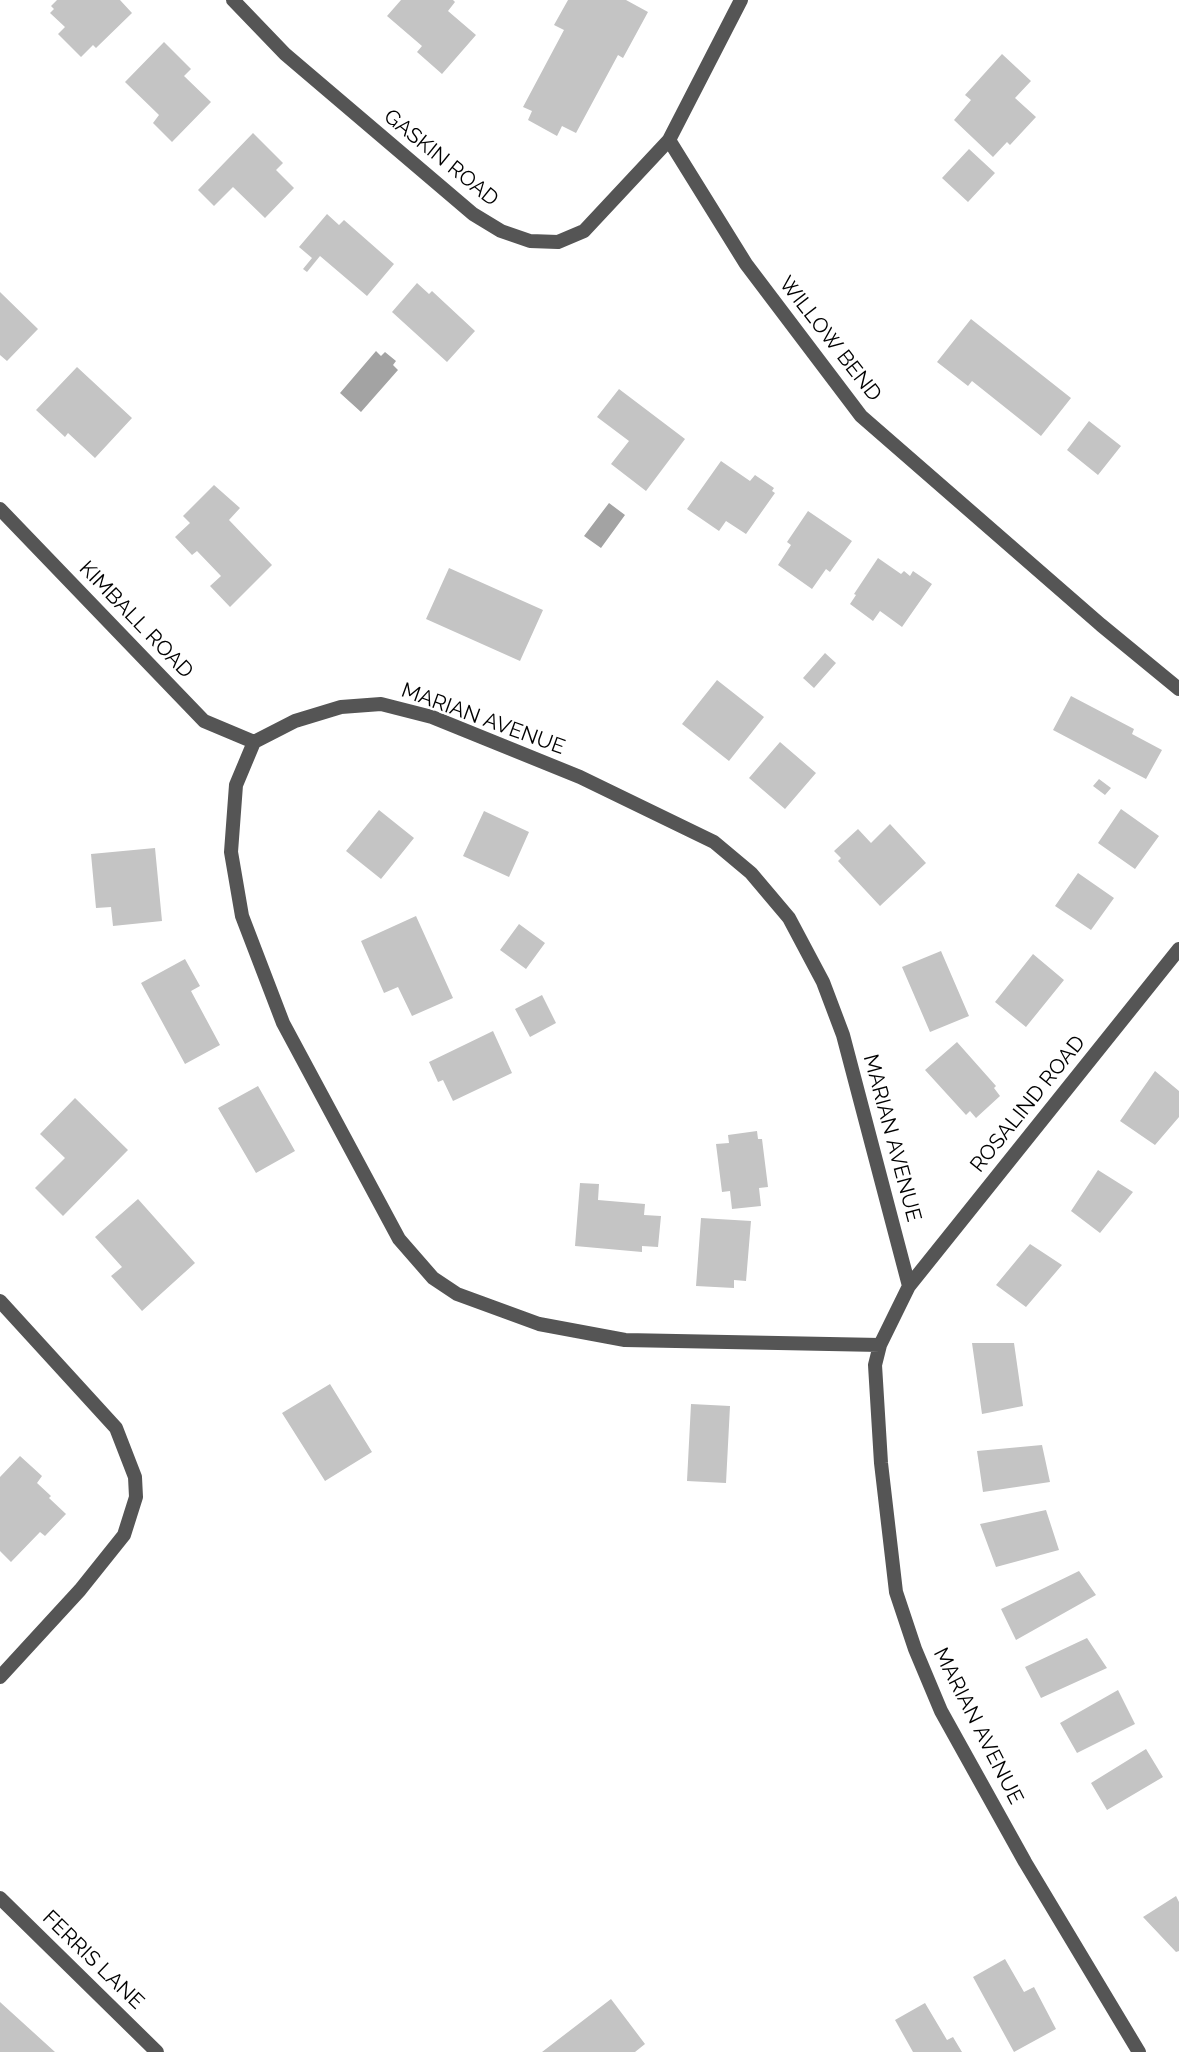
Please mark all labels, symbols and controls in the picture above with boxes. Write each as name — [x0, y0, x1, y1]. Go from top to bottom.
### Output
street label: GASKIN ROAD — [379, 104, 503, 212]
street label: WILLOW BEND — [773, 272, 887, 406]
street label: KIMBALL ROAD — [74, 556, 198, 684]
street label: MARIAN AVENUE — [398, 678, 568, 760]
street label: ROSALIND ROAD — [965, 1031, 1091, 1177]
street label: MARIAN AVENUE — [858, 1052, 926, 1224]
street label: MARIAN AVENUE — [928, 1644, 1028, 1808]
street label: FERRIS LANE — [37, 1905, 149, 2015]

